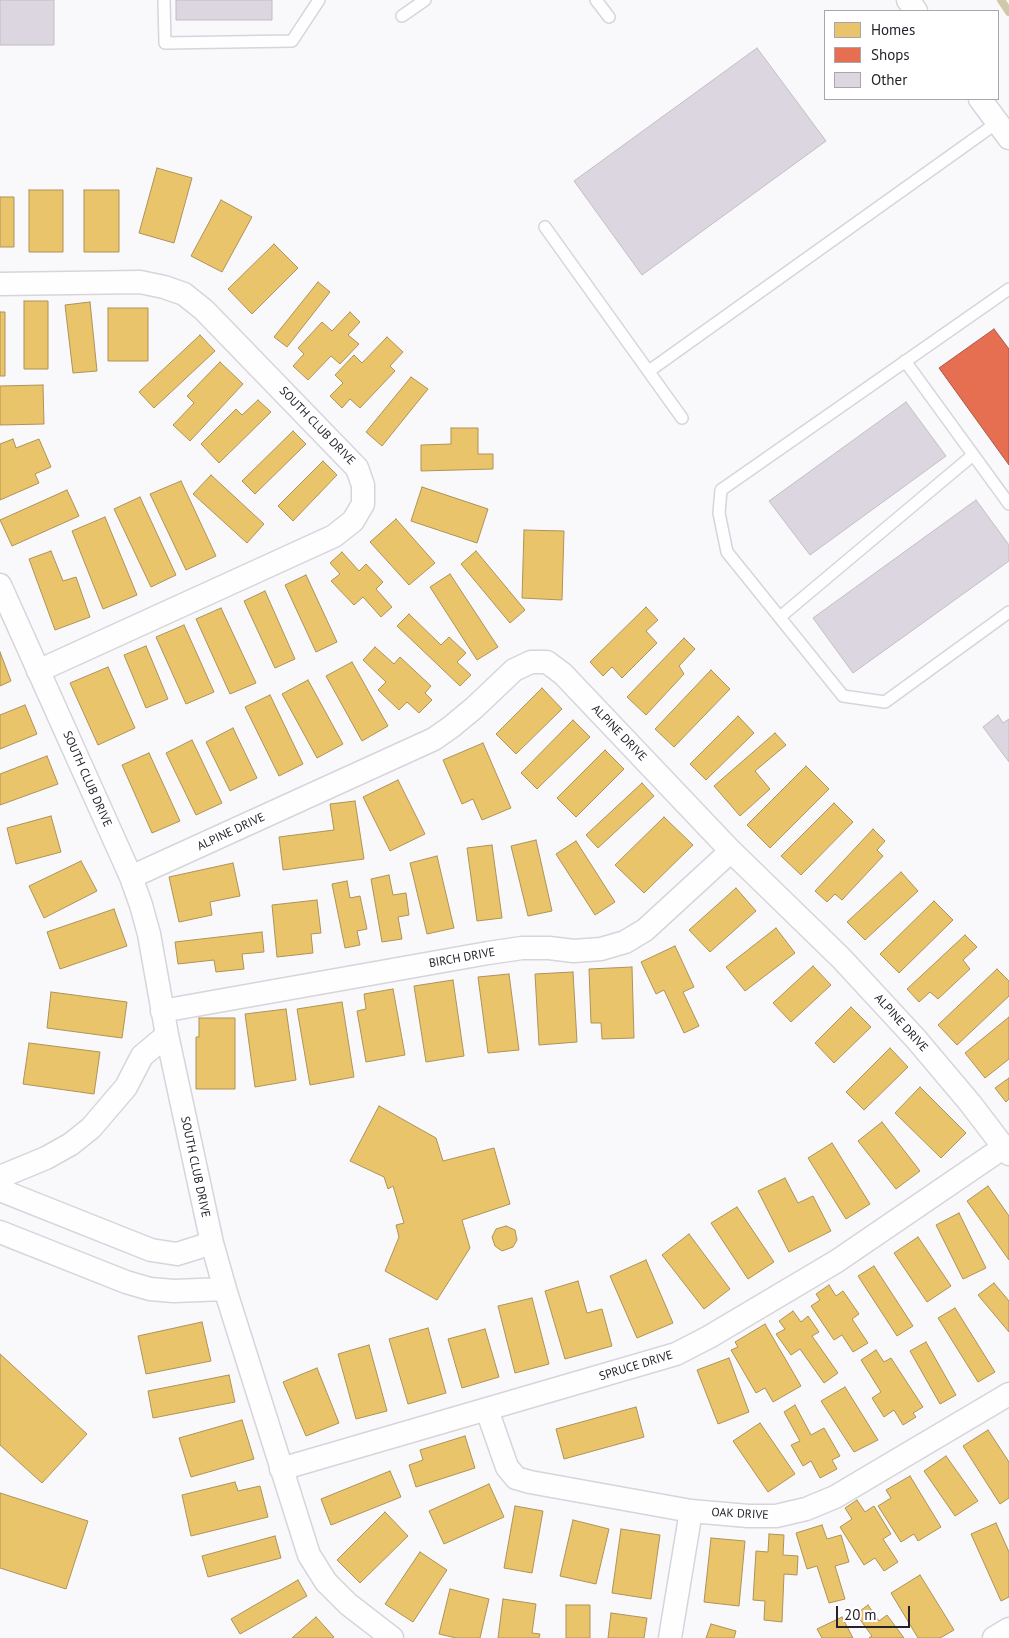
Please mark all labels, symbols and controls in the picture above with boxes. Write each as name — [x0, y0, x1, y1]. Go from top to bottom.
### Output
legend — [824, 10, 999, 100]
text: Homes — [871, 20, 915, 39]
text: Shops — [871, 45, 910, 64]
text: Other — [871, 70, 907, 89]
street label: SOUTH CLUB DRIVE — [276, 384, 358, 468]
street label: ALPINE DRIVE — [589, 702, 649, 764]
street label: SOUTH CLUB DRIVE — [59, 729, 115, 829]
street label: ALPINE DRIVE — [195, 810, 267, 854]
street label: BIRCH DRIVE — [428, 945, 496, 971]
street label: ALPINE DRIVE — [871, 991, 931, 1055]
street label: SOUTH CLUB DRIVE — [177, 1115, 213, 1219]
street label: SPRUCE DRIVE — [597, 1348, 675, 1384]
street label: OAK DRIVE — [711, 1505, 769, 1523]
scale bar — [839, 1596, 913, 1628]
text: 20 m — [844, 1605, 877, 1624]

